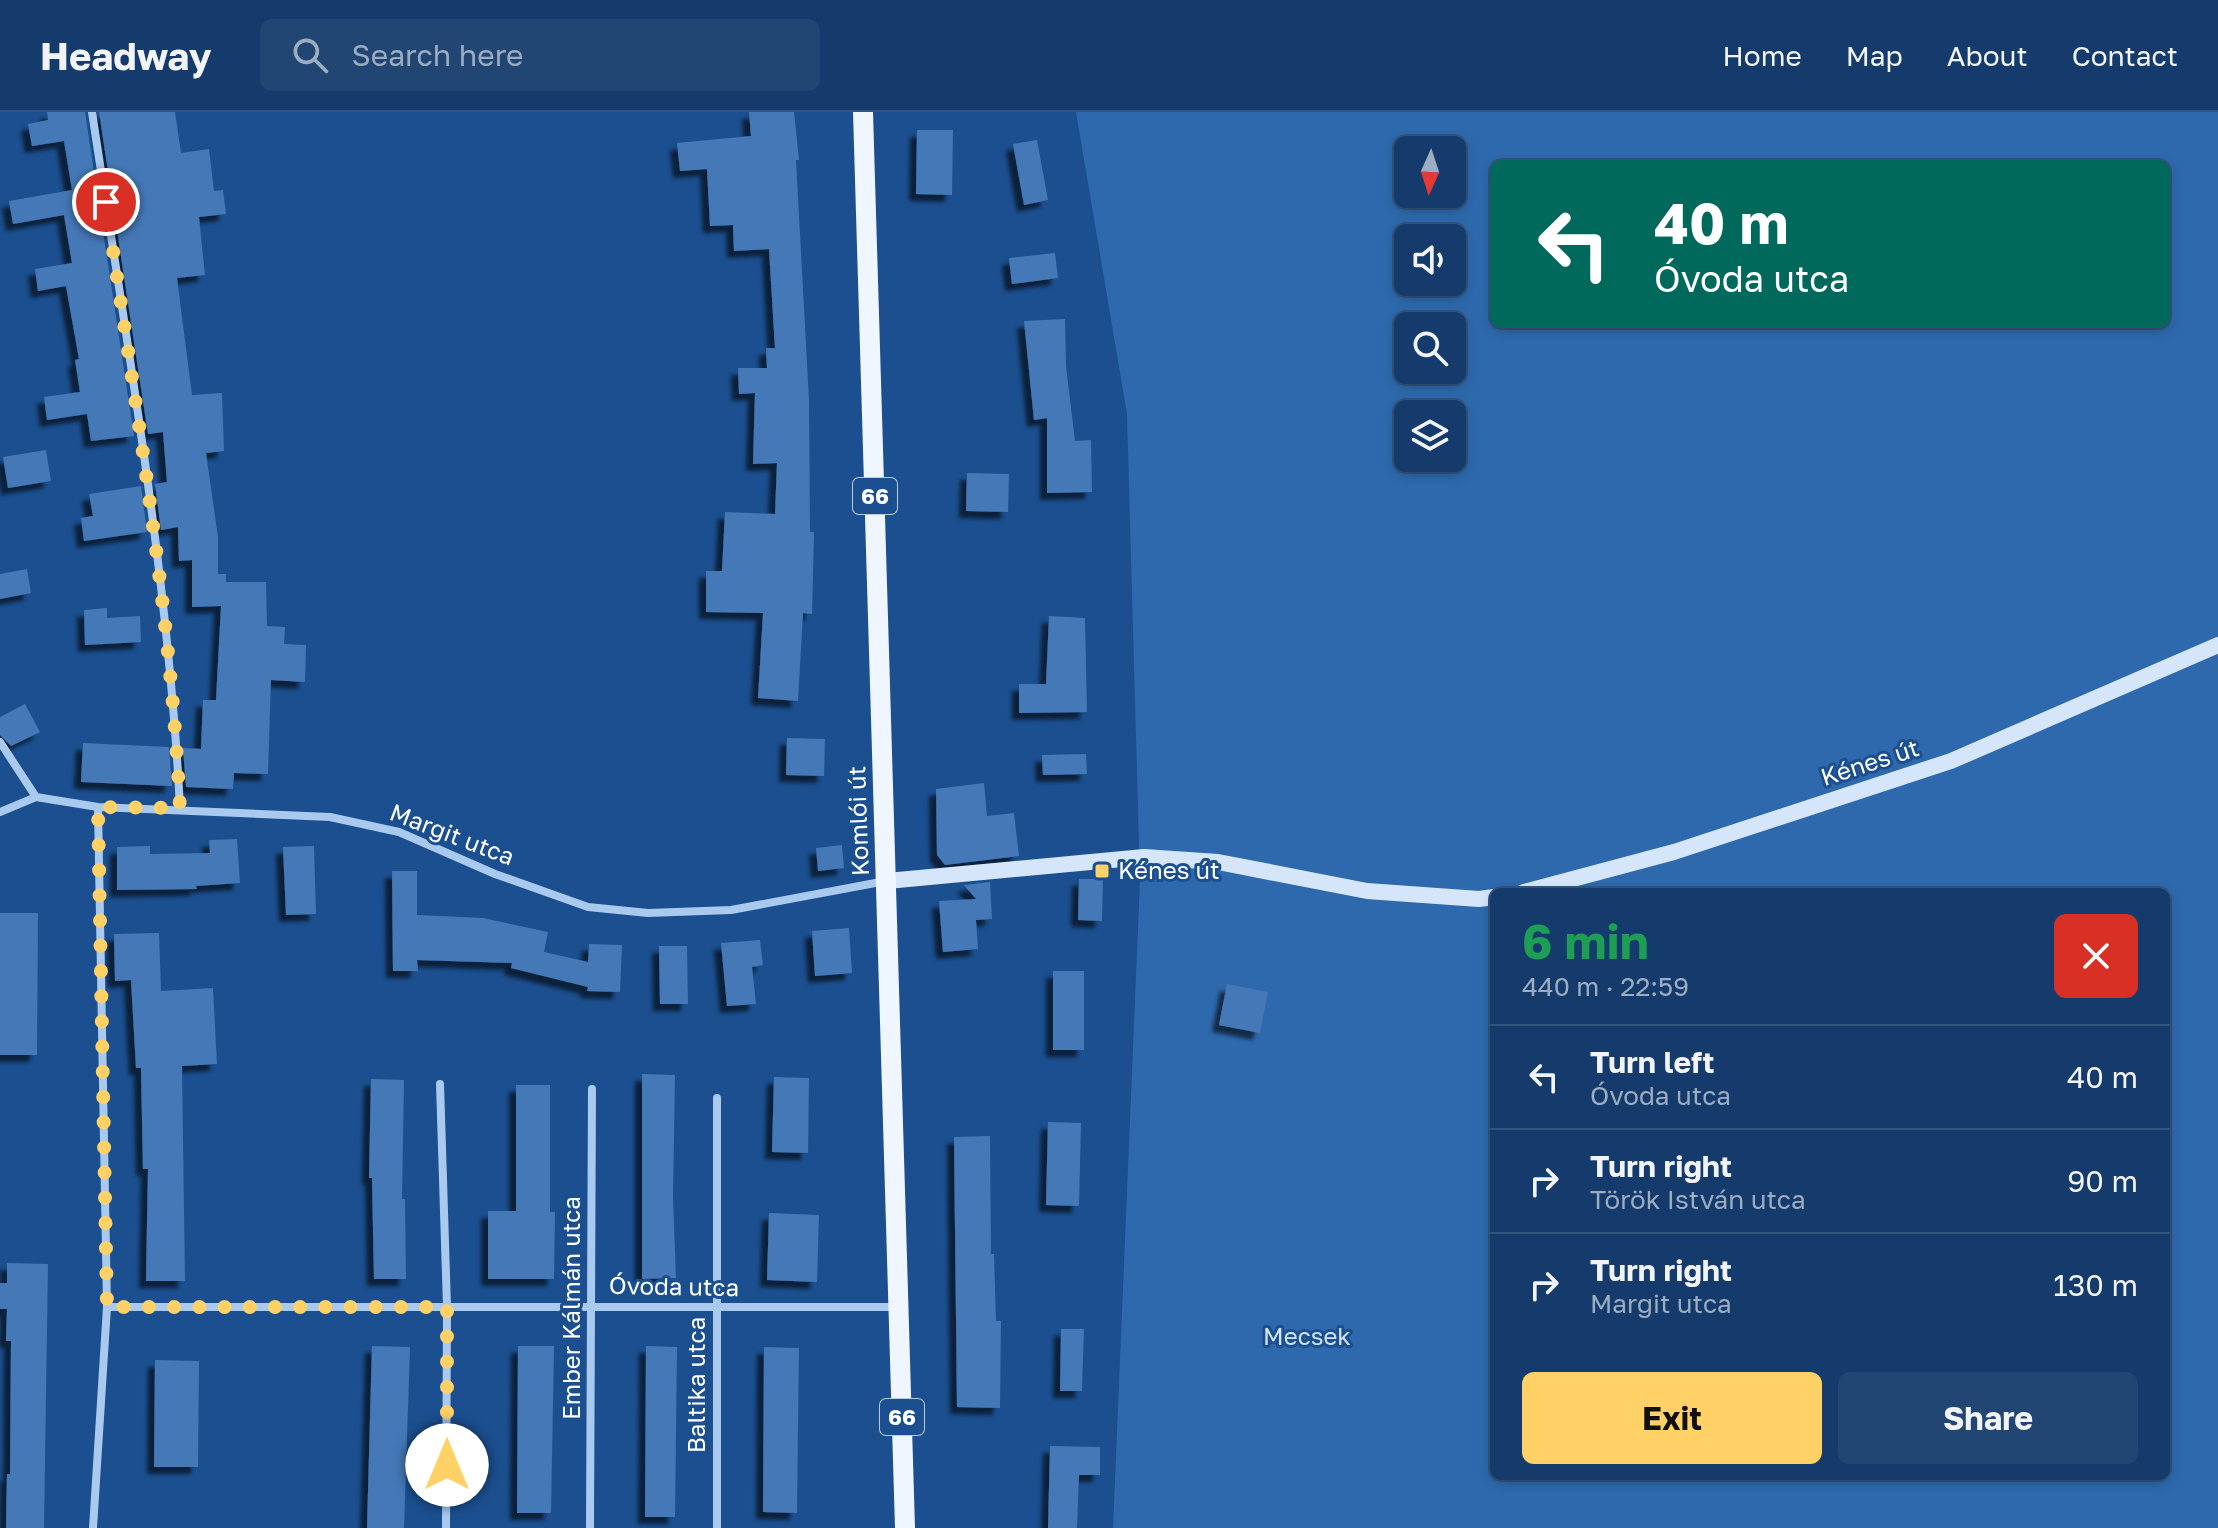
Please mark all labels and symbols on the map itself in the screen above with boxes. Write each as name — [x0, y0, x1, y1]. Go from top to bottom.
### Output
north arrow — [1394, 136, 1466, 208]
pin — [72, 168, 140, 236]
road number: 66 — [853, 478, 897, 514]
street label: Kénes út — [1817, 732, 1922, 791]
street label: Komlói út — [841, 766, 874, 877]
street label: Margit utca — [386, 797, 519, 871]
place label: Kénes út — [1118, 855, 1220, 884]
marker: Kénes út — [1093, 862, 1111, 880]
street label: Ember Kálmán utca — [556, 1196, 585, 1420]
street label: Óvoda utca — [609, 1270, 739, 1301]
street label: Baltika utca — [681, 1317, 710, 1453]
park label: Mecsek — [1263, 1321, 1351, 1350]
road number: 66 — [880, 1399, 924, 1435]
position arrow — [405, 1423, 489, 1507]

